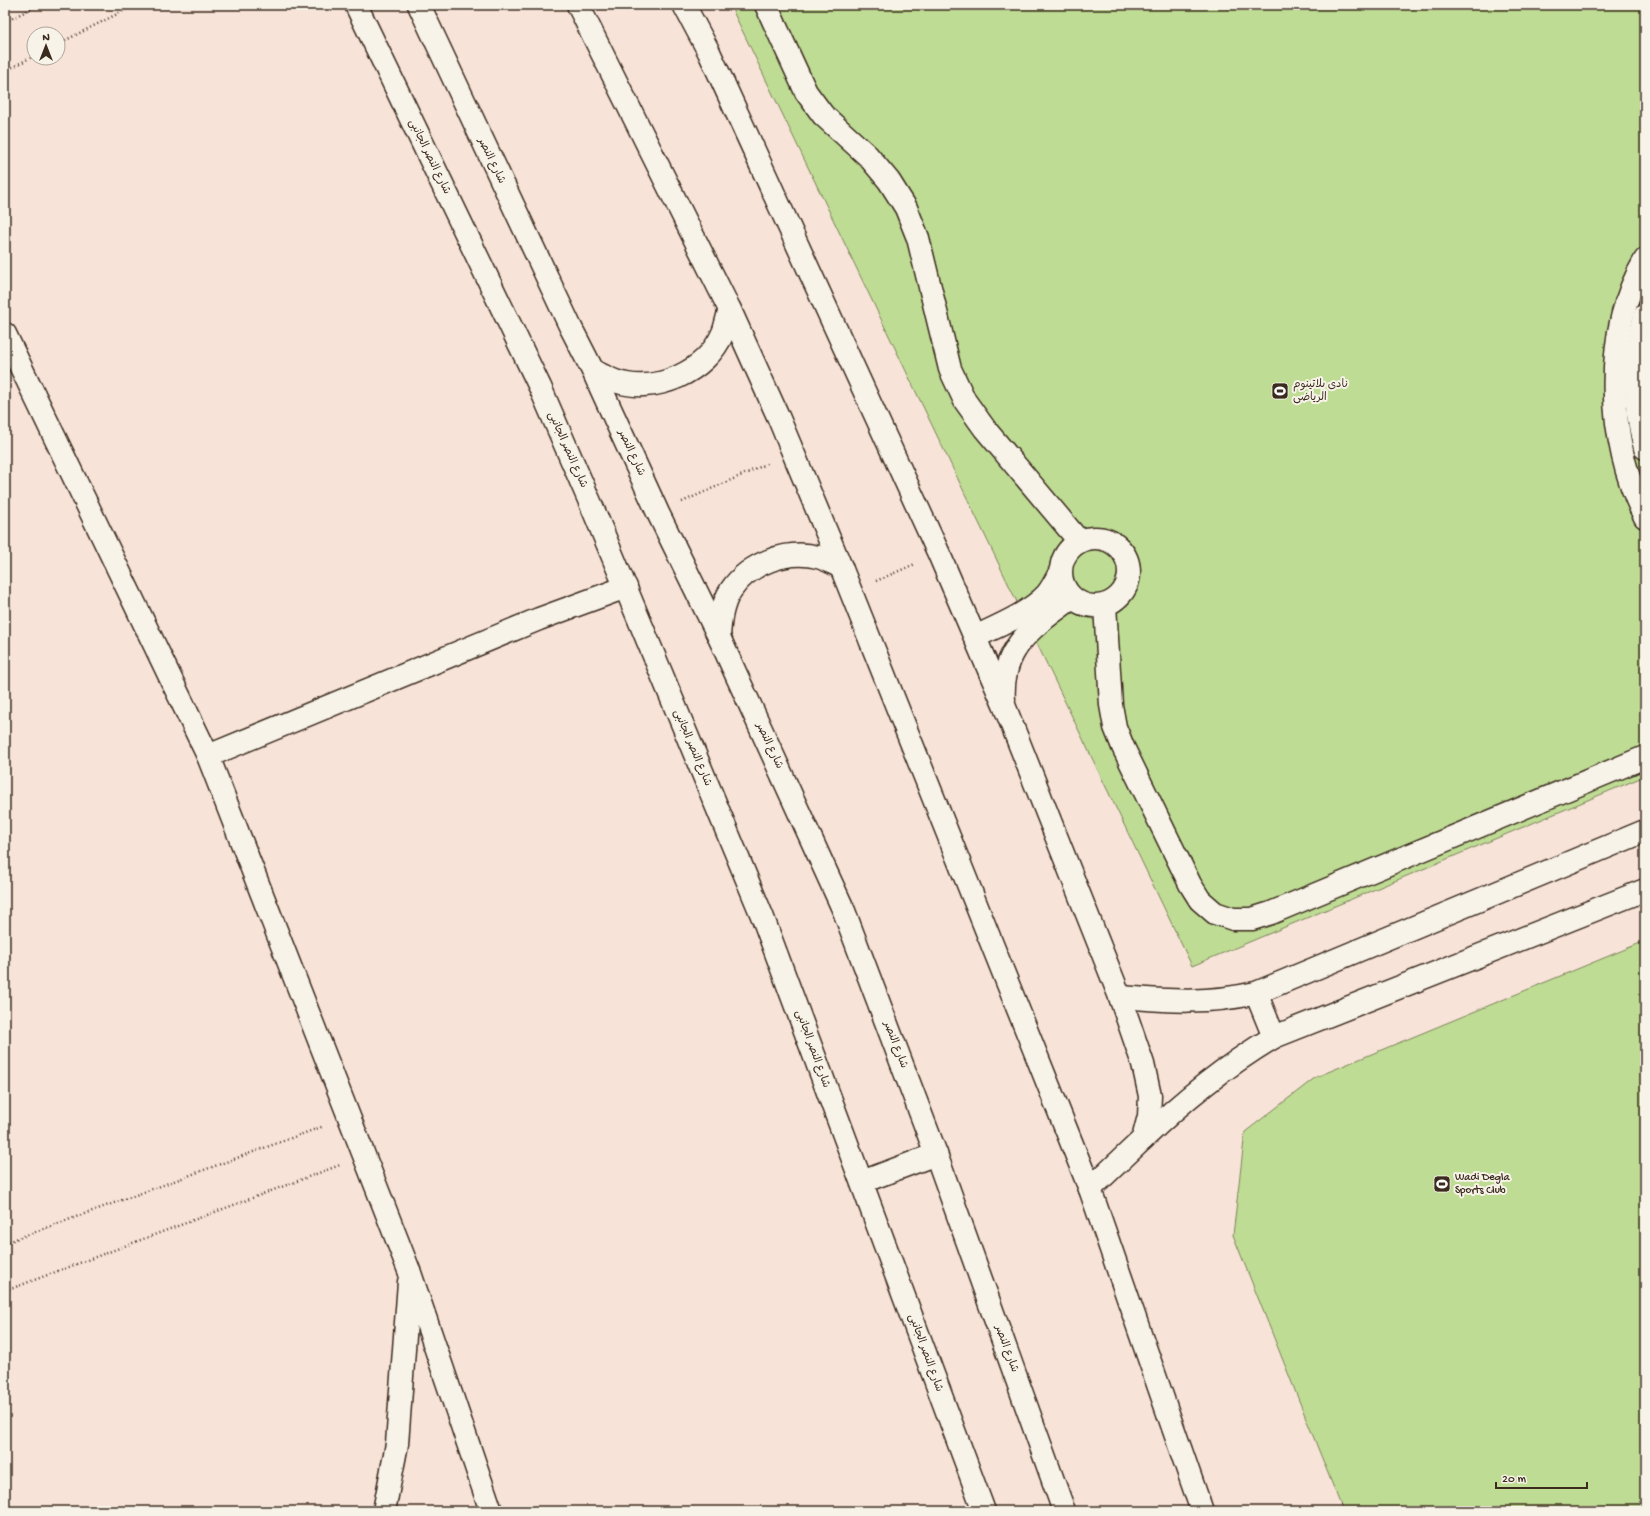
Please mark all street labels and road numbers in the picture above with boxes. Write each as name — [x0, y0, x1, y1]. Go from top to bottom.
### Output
street label: شارع النصر الجانبى — [405, 117, 453, 197]
street label: شارع النصر — [473, 135, 508, 186]
street label: شارع النصر الجانبى — [544, 410, 590, 490]
street label: شارع النصر — [614, 427, 648, 478]
street label: شارع النصر الجانبى — [670, 708, 714, 788]
street label: شارع النصر — [752, 720, 786, 771]
street label: شارع النصر الجانبى — [791, 1008, 833, 1090]
street label: شارع النصر — [879, 1019, 910, 1071]
street label: شارع النصر الجانبى — [904, 1312, 946, 1394]
street label: شارع النصر — [991, 1322, 1021, 1375]

